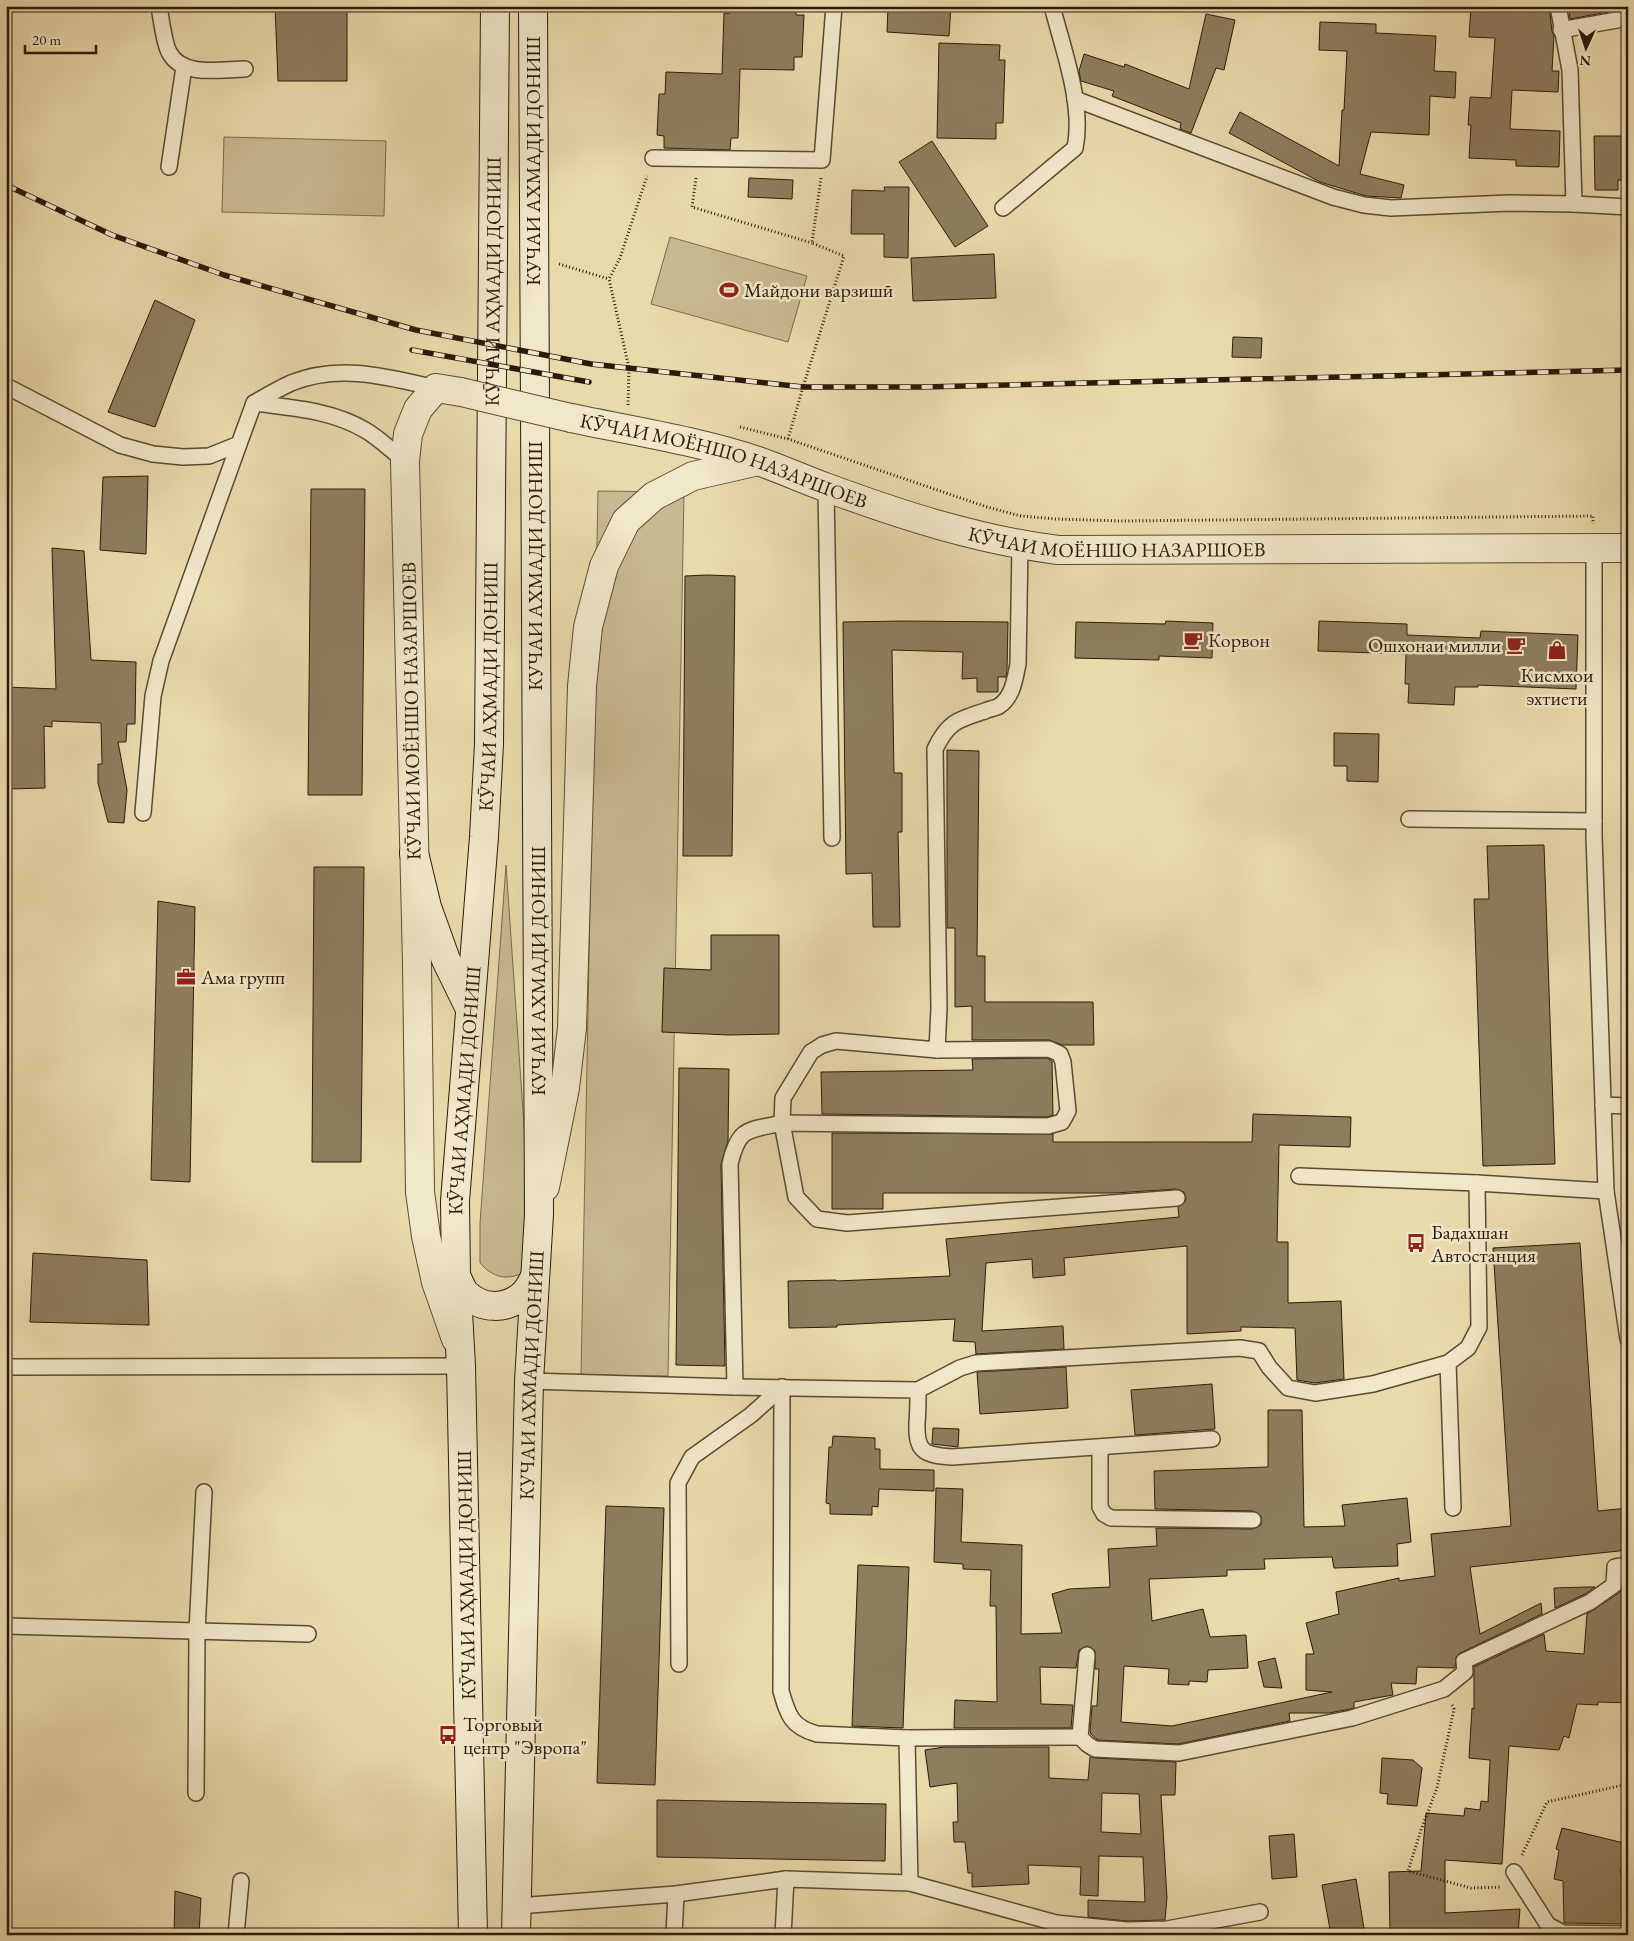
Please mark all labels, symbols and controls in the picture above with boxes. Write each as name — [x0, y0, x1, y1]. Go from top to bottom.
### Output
scale bar — [25, 22, 96, 54]
north arrow — [1562, 22, 1612, 72]
text: 20 m — [32, 30, 61, 49]
street label: КУЧАИ АХМАДИ ДОНИШ — [520, 36, 546, 286]
text: N — [1579, 52, 1591, 70]
street label: КӮЧАИ АҲМАДИ ДОНИШ — [479, 156, 507, 407]
place label: Майдони варзишӣ — [744, 277, 894, 303]
sports icon: Майдони варзишӣ — [718, 279, 740, 301]
street label: КӮЧАИ МОЁНШО НАЗАРШОЕВ — [578, 407, 871, 514]
street label: КУЧАИ АХМАДИ ДОНИШ — [522, 441, 548, 691]
street label: КӮЧАИ МОЁНШО НАЗАРШОЕВ — [966, 520, 1265, 563]
street label: КӮЧАИ АҲМАДИ ДОНИШ — [472, 561, 503, 812]
street label: КӮЧАИ МОЁНШО НАЗАРШОЕВ — [395, 562, 427, 860]
place label: Корвон — [1208, 627, 1270, 653]
cafe icon: Корвон — [1182, 629, 1204, 651]
place label: Ошхонаи милли — [1368, 632, 1501, 658]
cafe icon: Ошхонаи милли — [1505, 634, 1527, 656]
shop icon: Кисмхои эхтиети — [1546, 639, 1568, 661]
place label: Кисмхои эхтиети — [1521, 662, 1594, 711]
street label: КУЧАИ АХМАДИ ДОНИШ — [525, 846, 551, 1096]
place label: Ама групп — [200, 964, 285, 990]
street label: КӮЧАИ АҲМАДИ ДОНИШ — [442, 965, 487, 1215]
office icon: Ама групп — [175, 966, 197, 988]
place label: Бадахшан Автостанция — [1430, 1219, 1536, 1268]
bus stop icon: Бадахшан Автостанция — [1405, 1232, 1427, 1254]
street label: КУЧАИ АХМАДИ ДОНИШ — [513, 1249, 550, 1500]
street label: КӮЧАИ АҲМАДИ ДОНИШ — [451, 1450, 481, 1700]
place label: Торговый центр "Эвропа" — [463, 1711, 587, 1760]
bus stop icon: Торговый центр "Эвропа" — [437, 1724, 459, 1746]

